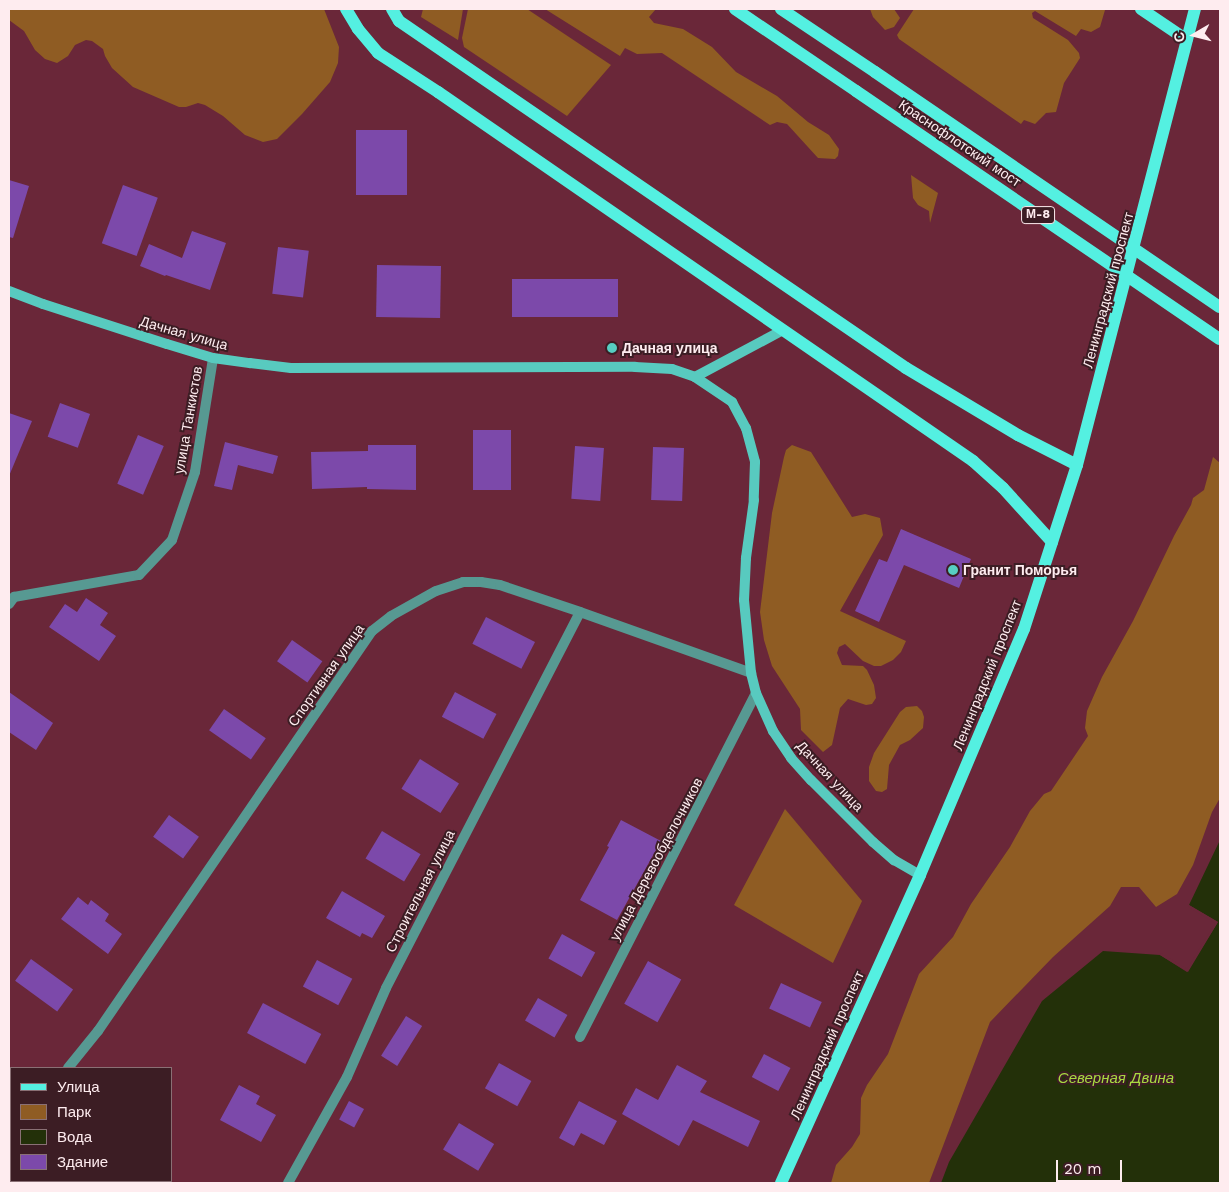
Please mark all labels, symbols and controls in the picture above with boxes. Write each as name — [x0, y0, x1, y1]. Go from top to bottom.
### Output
north arrow — [1169, 10, 1219, 60]
text: С — [1171, 31, 1188, 43]
street label: Краснофлотский мост — [896, 96, 1024, 190]
road number: М-8 — [1020, 206, 1056, 224]
street label: Ленинградский проспект — [1079, 210, 1137, 370]
street label: Дачная улица — [138, 312, 230, 354]
place label: Дачная улица — [622, 340, 718, 356]
marker: Дачная улица — [606, 342, 618, 354]
street label: улица Танкистов — [170, 365, 206, 475]
place label: Гранит Поморья — [963, 562, 1077, 578]
marker: Гранит Поморья — [947, 564, 959, 576]
street label: Ленинградский проспект — [949, 597, 1025, 753]
street label: Спортивная улица — [284, 621, 368, 729]
street label: Дачная улица — [793, 737, 867, 815]
street label: улица Деревообделочников — [606, 775, 706, 943]
street label: Строительная улица — [382, 827, 458, 955]
street label: Ленинградский проспект — [787, 968, 867, 1122]
legend — [10, 1067, 172, 1182]
water label: Северная Двина — [1058, 1070, 1174, 1088]
text: Улица — [57, 1078, 100, 1096]
text: Парк — [57, 1103, 91, 1121]
text: Вода — [57, 1128, 92, 1146]
scale bar — [1059, 1150, 1125, 1182]
text: Здание — [57, 1153, 108, 1171]
text: 20 m — [1064, 1160, 1102, 1178]

